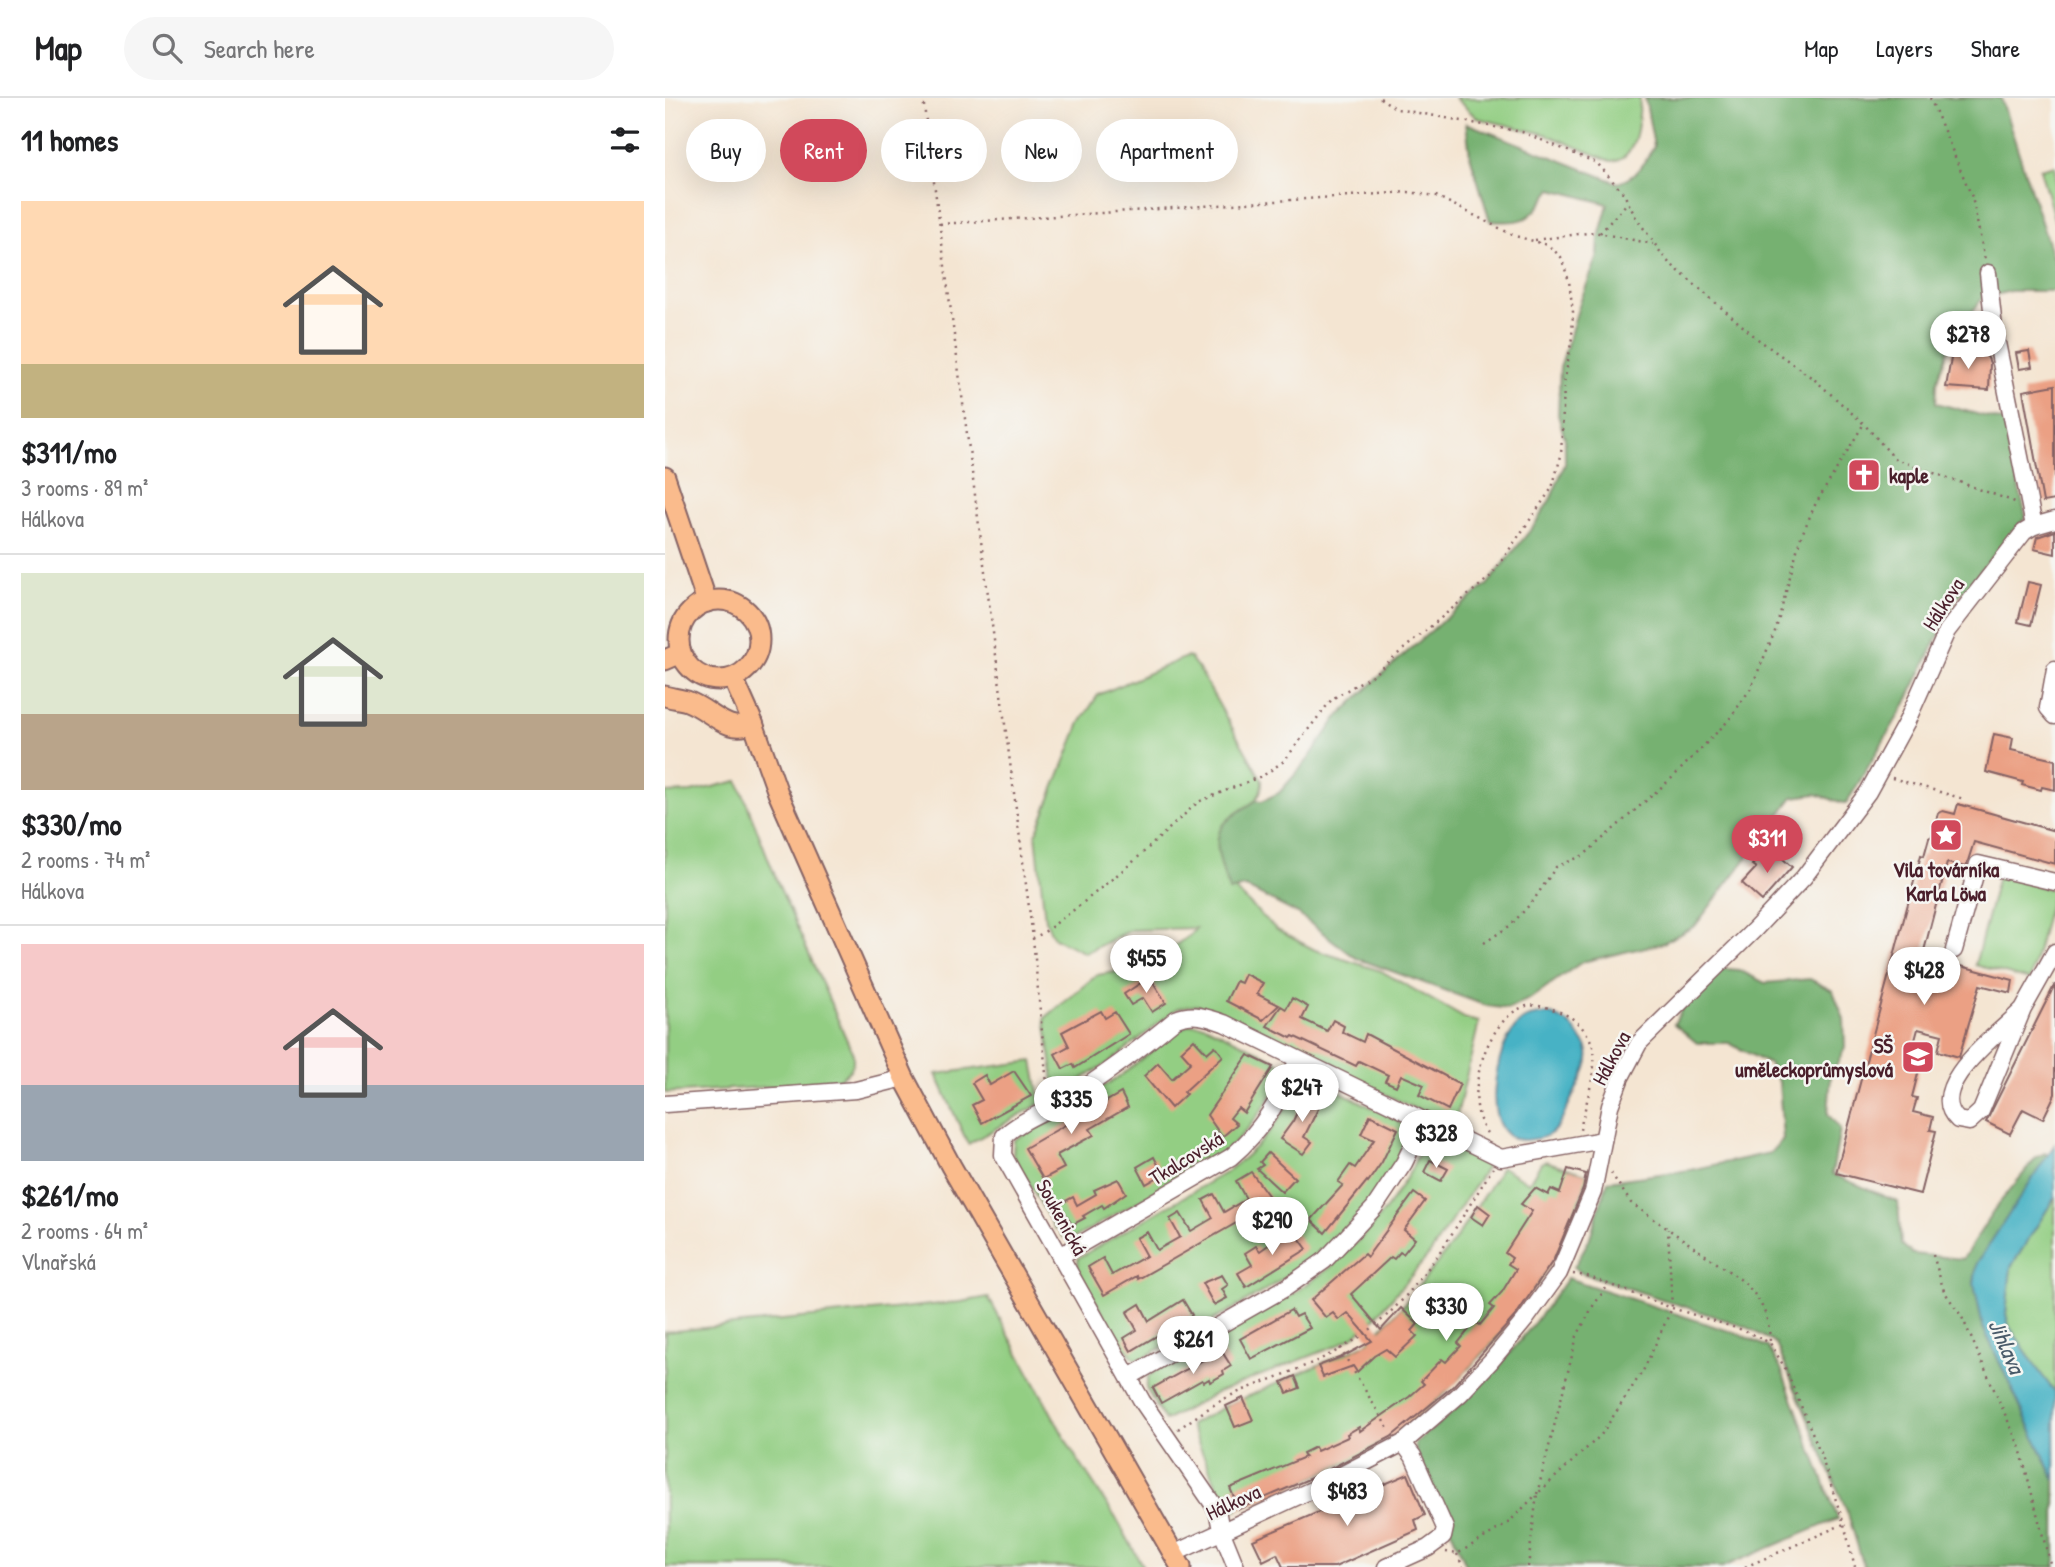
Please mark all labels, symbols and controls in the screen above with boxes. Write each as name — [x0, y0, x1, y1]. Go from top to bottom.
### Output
search box — [124, 17, 614, 80]
text: Map — [35, 26, 82, 70]
icon: search — [148, 29, 186, 67]
text: Search here — [204, 31, 315, 66]
text: Map — [1804, 32, 1838, 64]
text: Layers — [1876, 32, 1933, 64]
text: Share — [1971, 32, 2020, 64]
chip: Buy — [686, 119, 766, 182]
chip: Rent — [780, 119, 867, 182]
chip: Filters — [881, 119, 987, 182]
chip: New — [1001, 119, 1082, 182]
chip: Apartment — [1096, 119, 1238, 182]
text: 11 homes — [21, 120, 118, 160]
icon: filters — [606, 121, 644, 159]
icon: home — [270, 247, 396, 373]
pin: $278 — [1927, 312, 2009, 371]
text: $278 — [1946, 318, 1990, 349]
text: $311/mo — [21, 432, 117, 472]
church icon: kaple — [1845, 456, 1883, 494]
place label: kaple — [1889, 461, 1930, 491]
text: 3 rooms · 89 m² — [21, 472, 148, 503]
text: Hálkova — [21, 503, 84, 534]
street label: Hálkova — [1915, 572, 1971, 636]
icon: home — [270, 619, 396, 745]
text: $330/mo — [21, 804, 122, 844]
pin: $311 — [1726, 816, 1808, 875]
place icon: Vila továrníka Karla Löwa — [1927, 816, 1965, 854]
text: $311 — [1748, 822, 1786, 853]
text: 2 rooms · 74 m² — [21, 844, 150, 875]
place label: Vila továrníka Karla Löwa — [1893, 855, 2000, 908]
text: Hálkova — [21, 875, 84, 906]
pin: $455 — [1105, 936, 1187, 995]
text: $455 — [1126, 942, 1166, 973]
pin: $428 — [1883, 948, 1965, 1007]
text: $428 — [1903, 954, 1945, 985]
icon: home — [270, 990, 396, 1116]
street label: Hálkova — [1585, 1026, 1637, 1090]
place label: SŠ uměleckoprůmyslová — [1735, 1031, 1894, 1085]
school or university icon: SŠ uměleckoprůmyslová — [1899, 1038, 1937, 1076]
pin: $247 — [1261, 1065, 1343, 1124]
text: $247 — [1281, 1071, 1323, 1102]
pin: $335 — [1030, 1076, 1112, 1136]
text: $335 — [1050, 1083, 1092, 1114]
pin: $328 — [1395, 1110, 1477, 1170]
text: $328 — [1415, 1117, 1457, 1148]
street label: Tkalcovská — [1143, 1124, 1229, 1192]
street label: Soukenická — [1029, 1174, 1095, 1260]
text: $261/mo — [21, 1175, 118, 1215]
pin: $290 — [1231, 1198, 1313, 1257]
text: $290 — [1251, 1204, 1293, 1235]
text: 2 rooms · 64 m² — [21, 1215, 148, 1246]
text: Vlnařská — [21, 1246, 96, 1277]
pin: $330 — [1405, 1284, 1487, 1343]
text: $330 — [1425, 1290, 1467, 1321]
water label: Jihlava — [1981, 1314, 2033, 1380]
pin: $261 — [1152, 1316, 1234, 1376]
text: $261 — [1173, 1323, 1213, 1354]
pin: $483 — [1306, 1468, 1388, 1528]
text: $483 — [1327, 1475, 1367, 1506]
street label: Hálkova — [1201, 1477, 1265, 1527]

